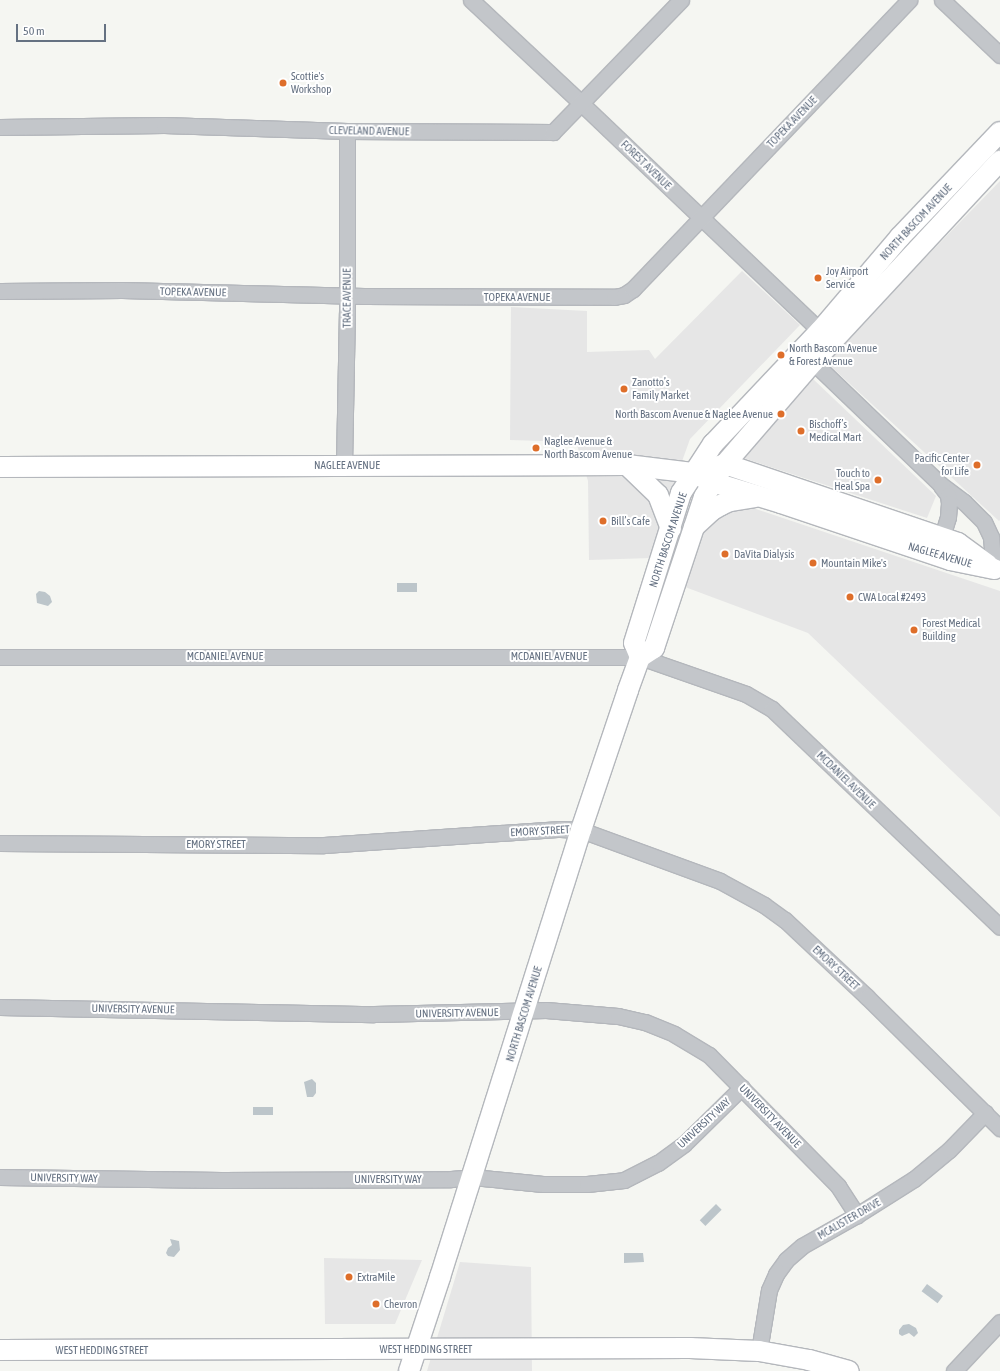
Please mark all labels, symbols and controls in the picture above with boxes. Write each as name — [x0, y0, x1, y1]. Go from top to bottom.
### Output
scale bar — [18, 16, 108, 42]
text: 50 m — [23, 24, 45, 38]
place label: Scottie's Workshop — [291, 70, 332, 96]
marker: Scottie's Workshop — [278, 78, 288, 88]
street label: TOPEKA AVENUE — [764, 94, 820, 150]
street label: CLEVELAND AVENUE — [329, 124, 409, 138]
street label: FOREST AVENUE — [618, 138, 674, 192]
street label: NORTH BASCOM AVENUE — [877, 181, 955, 263]
place label: Joy Airport Service — [826, 265, 868, 291]
street label: TRACE AVENUE — [340, 268, 354, 328]
marker: Joy Airport Service — [813, 273, 823, 283]
street label: TOPEKA AVENUE — [160, 285, 226, 299]
street label: TOPEKA AVENUE — [484, 290, 550, 304]
place label: North Bascom Avenue & Forest Avenue — [789, 342, 877, 368]
marker: North Bascom Avenue & Forest Avenue — [776, 350, 786, 360]
place label: Zanotto’s Family Market — [632, 376, 689, 402]
marker: Zanotto’s Family Market — [619, 384, 629, 394]
place label: North Bascom Avenue & Naglee Avenue — [615, 407, 773, 421]
marker: North Bascom Avenue & Naglee Avenue — [776, 409, 786, 419]
place label: Bischoff’s Medical Mart — [809, 418, 861, 444]
marker: Bischoff’s Medical Mart — [796, 426, 806, 436]
place label: Naglee Avenue & North Bascom Avenue — [544, 435, 632, 461]
marker: Naglee Avenue & North Bascom Avenue — [531, 443, 541, 453]
place label: Pacific Center for Life — [914, 452, 969, 478]
street label: NAGLEE AVENUE — [314, 458, 380, 472]
marker: Pacific Center for Life — [972, 460, 982, 470]
place label: Touch to Heal Spa — [834, 467, 870, 493]
marker: Touch to Heal Spa — [873, 475, 883, 485]
street label: NORTH BASCOM AVENUE — [646, 491, 690, 589]
place label: Bill’s Cafe — [611, 514, 650, 528]
marker: Bill’s Cafe — [598, 516, 608, 526]
street label: NAGLEE AVENUE — [907, 540, 973, 570]
place label: DaVita Dialysis — [734, 547, 794, 561]
marker: DaVita Dialysis — [719, 548, 731, 560]
place label: Mountain Mike's — [821, 556, 887, 570]
marker: Mountain Mike's — [808, 558, 818, 568]
place label: CWA Local #2493 — [858, 590, 926, 604]
marker: CWA Local #2493 — [845, 592, 855, 602]
place label: Forest Medical Building — [922, 617, 980, 643]
marker: Forest Medical Building — [909, 625, 919, 635]
street label: MCDANIEL AVENUE — [187, 649, 263, 663]
street label: MCDANIEL AVENUE — [511, 649, 587, 663]
street label: MCDANIEL AVENUE — [814, 749, 878, 811]
street label: EMORY STREET — [510, 823, 570, 839]
street label: EMORY STREET — [186, 837, 246, 851]
street label: EMORY STREET — [810, 943, 862, 993]
street label: NORTH BASCOM AVENUE — [503, 965, 545, 1063]
street label: UNIVERSITY AVENUE — [91, 1002, 175, 1016]
street label: UNIVERSITY AVENUE — [415, 1006, 499, 1020]
street label: UNIVERSITY AVENUE — [736, 1082, 804, 1150]
street label: UNIVERSITY WAY — [675, 1095, 733, 1151]
street label: UNIVERSITY WAY — [30, 1171, 98, 1185]
street label: UNIVERSITY WAY — [354, 1172, 422, 1186]
street label: MCALISTER DRIVE — [815, 1196, 883, 1242]
place label: ExtraMile — [357, 1270, 395, 1284]
marker: ExtraMile — [344, 1272, 354, 1282]
place label: Chevron — [384, 1297, 417, 1311]
marker: Chevron — [371, 1299, 381, 1309]
street label: WEST HEDDING STREET — [380, 1342, 472, 1356]
street label: WEST HEDDING STREET — [56, 1343, 148, 1357]

